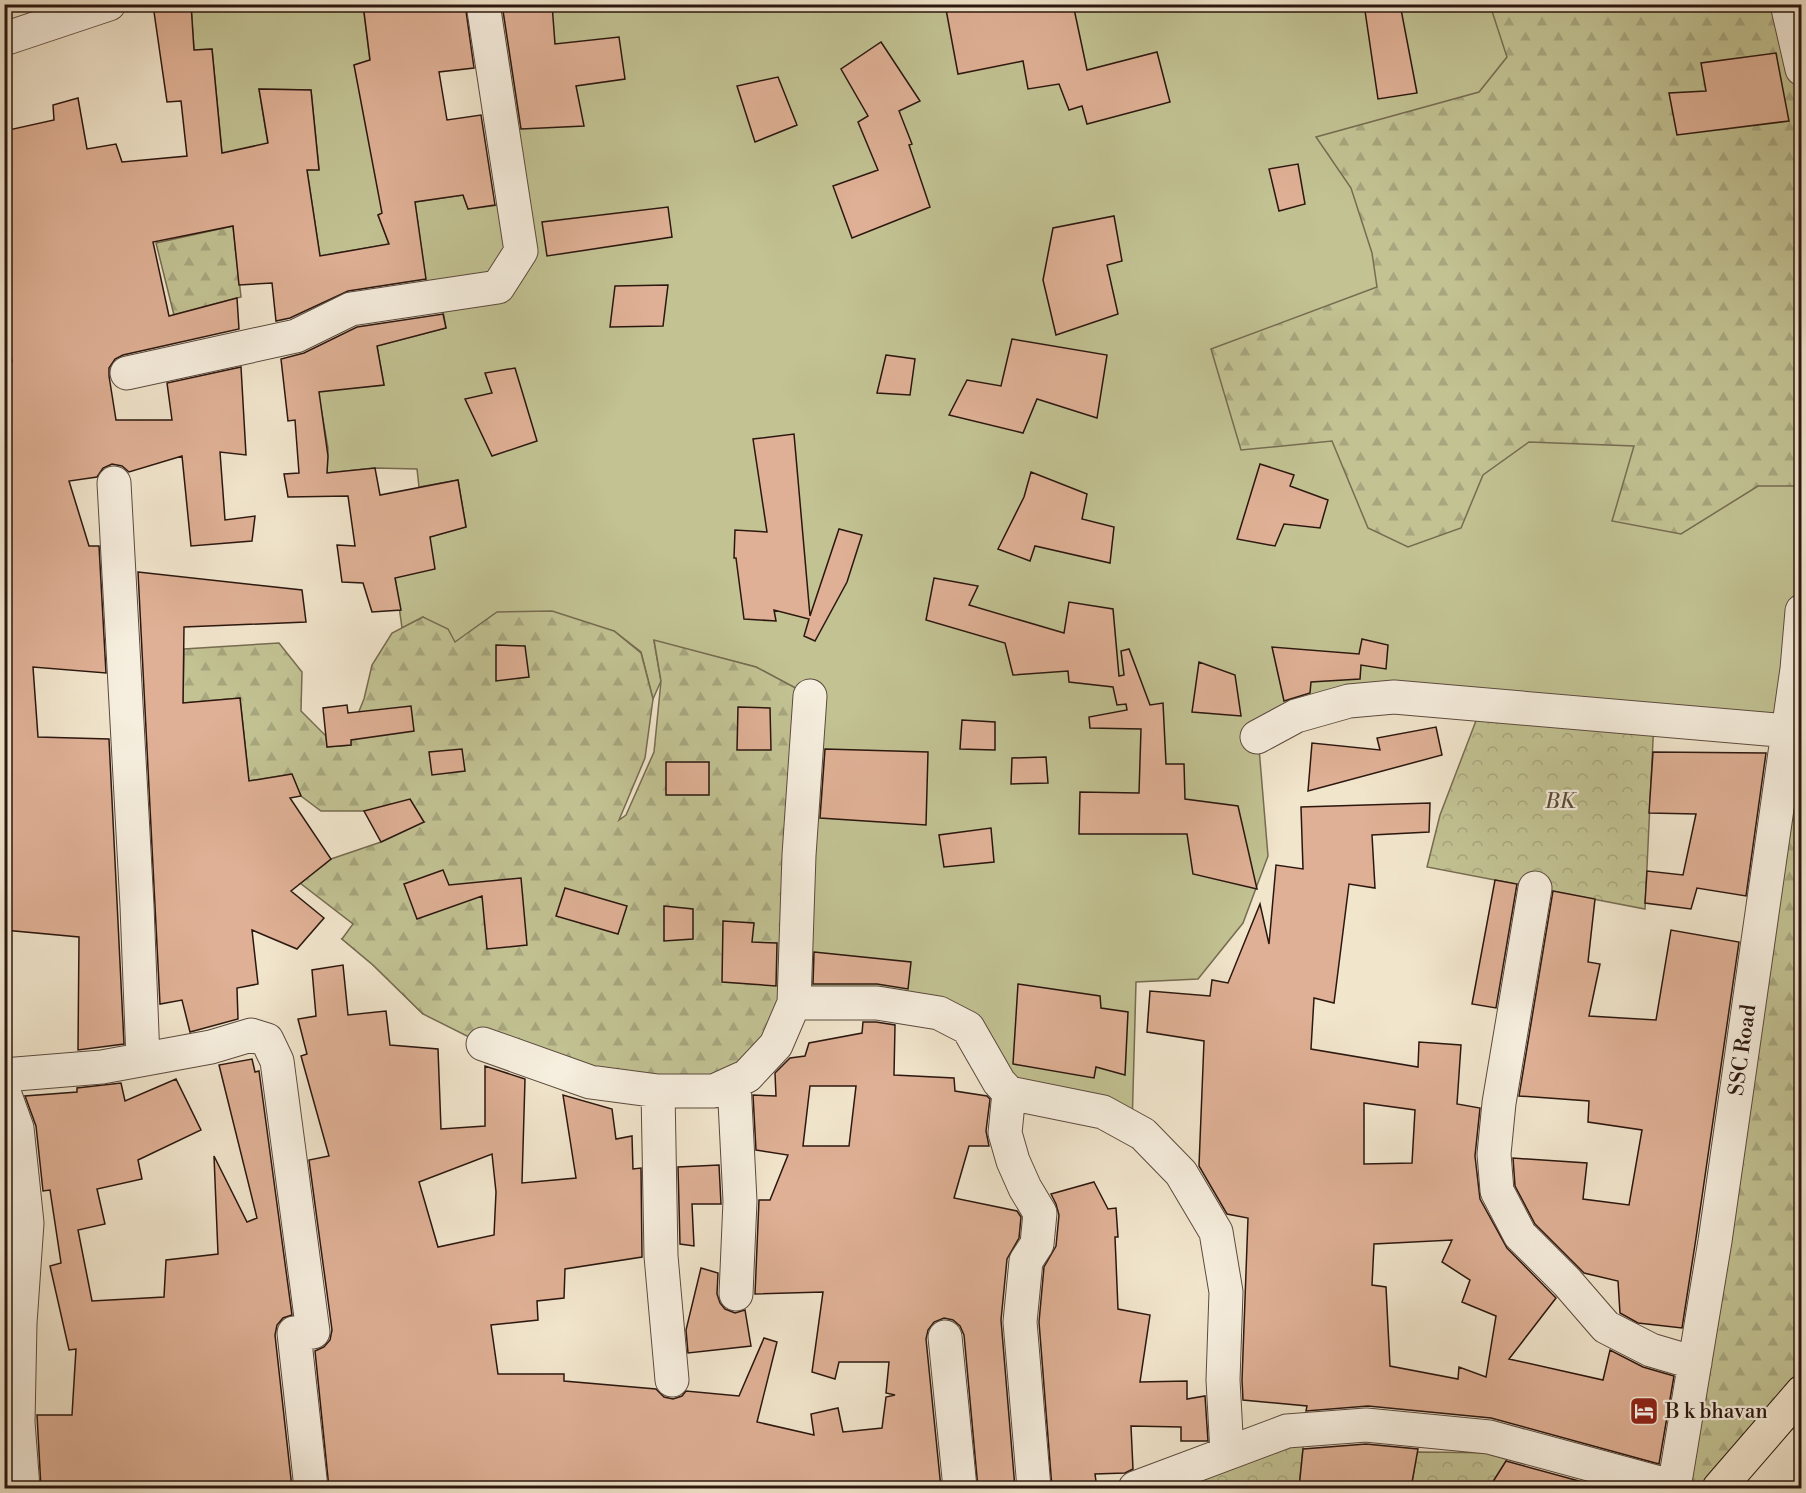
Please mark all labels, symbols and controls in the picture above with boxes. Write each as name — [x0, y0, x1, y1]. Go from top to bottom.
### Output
park label: BK — [1544, 789, 1577, 815]
street label: SSC Road — [1724, 1003, 1762, 1097]
hotel icon: B k bhavan — [1628, 1395, 1660, 1427]
place label: B k bhavan — [1664, 1399, 1768, 1425]

